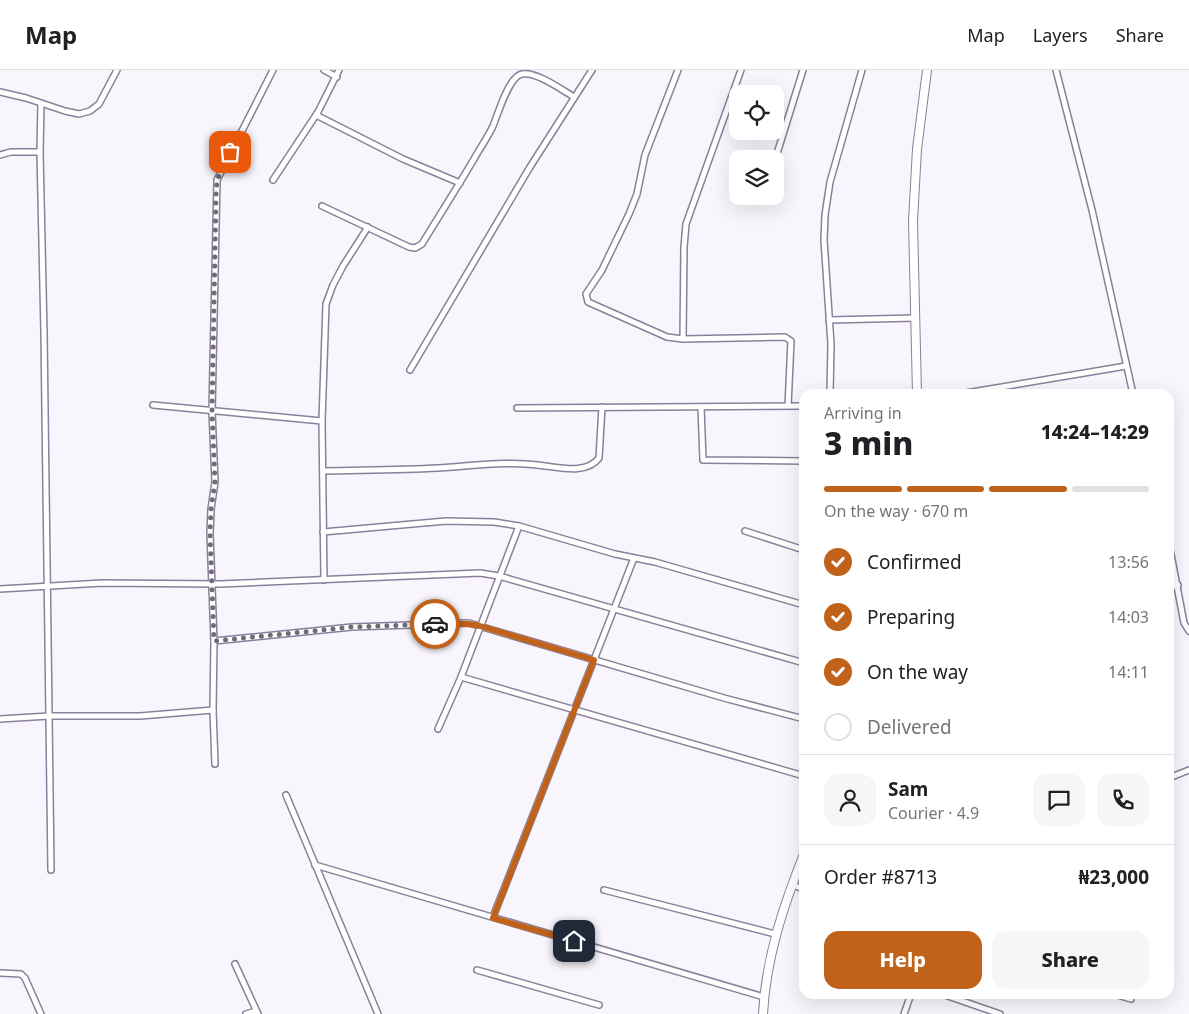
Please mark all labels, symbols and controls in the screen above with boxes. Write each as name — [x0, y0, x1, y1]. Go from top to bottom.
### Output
text: Map — [25, 18, 77, 51]
text: Map — [967, 23, 1005, 47]
text: Layers — [1033, 23, 1088, 47]
text: Share — [1116, 23, 1164, 47]
map controls — [729, 85, 784, 205]
button: locate — [729, 85, 784, 140]
pin — [209, 131, 251, 173]
icon: bag — [216, 138, 244, 166]
button: layers — [729, 150, 784, 205]
text: Arriving in — [824, 402, 902, 424]
text: 14:24–14:29 — [1041, 419, 1149, 445]
text: 3 min — [824, 421, 913, 464]
text: On the way · 670 m — [824, 500, 968, 522]
icon: check — [824, 548, 852, 576]
text: Confirmed — [867, 549, 962, 575]
text: 13:56 — [1108, 551, 1149, 573]
courier — [410, 599, 460, 649]
icon: check — [824, 603, 852, 631]
text: Preparing — [867, 604, 955, 630]
text: 14:03 — [1108, 606, 1149, 628]
icon: car — [421, 610, 449, 638]
icon: check — [824, 658, 852, 686]
text: On the way — [867, 659, 968, 685]
text: 14:11 — [1108, 661, 1149, 683]
text: Delivered — [867, 714, 952, 740]
button: person — [824, 774, 876, 826]
button: chat — [1033, 774, 1085, 826]
button: phone — [1097, 774, 1149, 826]
text: Sam — [888, 776, 928, 802]
text: Courier · 4.9 — [888, 802, 979, 824]
text: Order #8713 — [824, 864, 937, 890]
text: ₦23,000 — [1078, 864, 1149, 890]
pin — [553, 920, 595, 962]
icon: home — [560, 927, 588, 955]
button: Help — [824, 931, 982, 989]
button: Share — [992, 931, 1149, 989]

